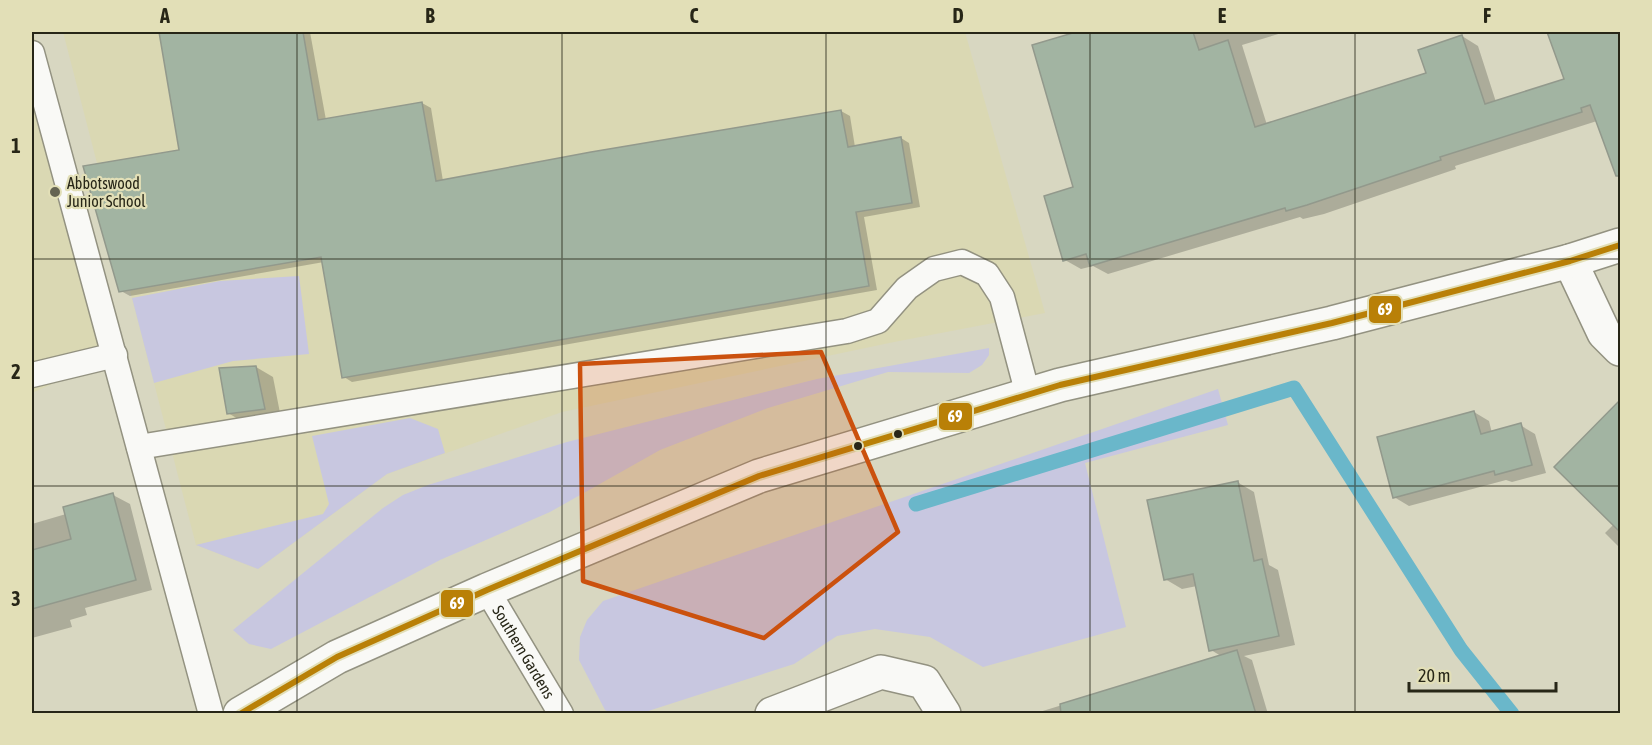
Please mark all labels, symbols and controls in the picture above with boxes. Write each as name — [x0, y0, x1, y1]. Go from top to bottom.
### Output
text: A — [159, 4, 170, 27]
text: B — [425, 4, 435, 27]
text: C — [690, 4, 699, 27]
text: D — [952, 4, 964, 27]
text: E — [1218, 4, 1227, 27]
text: F — [1483, 4, 1491, 27]
text: 1 — [11, 134, 21, 157]
place label: Abbotswood Junior School — [67, 174, 146, 210]
marker: Abbotswood Junior School — [48, 185, 62, 199]
line badge: 69 — [1368, 295, 1402, 324]
text: 69 — [1377, 300, 1393, 318]
text: 2 — [11, 360, 21, 383]
line badge: 69 — [938, 402, 973, 431]
text: 69 — [947, 407, 963, 425]
unlabelled marker — [892, 428, 904, 440]
unlabelled marker — [852, 440, 864, 452]
text: 3 — [11, 587, 21, 610]
line badge: 69 — [440, 589, 474, 618]
text: 69 — [449, 594, 465, 612]
street label: Southern Gardens — [489, 602, 559, 702]
scale bar — [1409, 655, 1556, 693]
text: 20 m — [1418, 665, 1450, 686]

